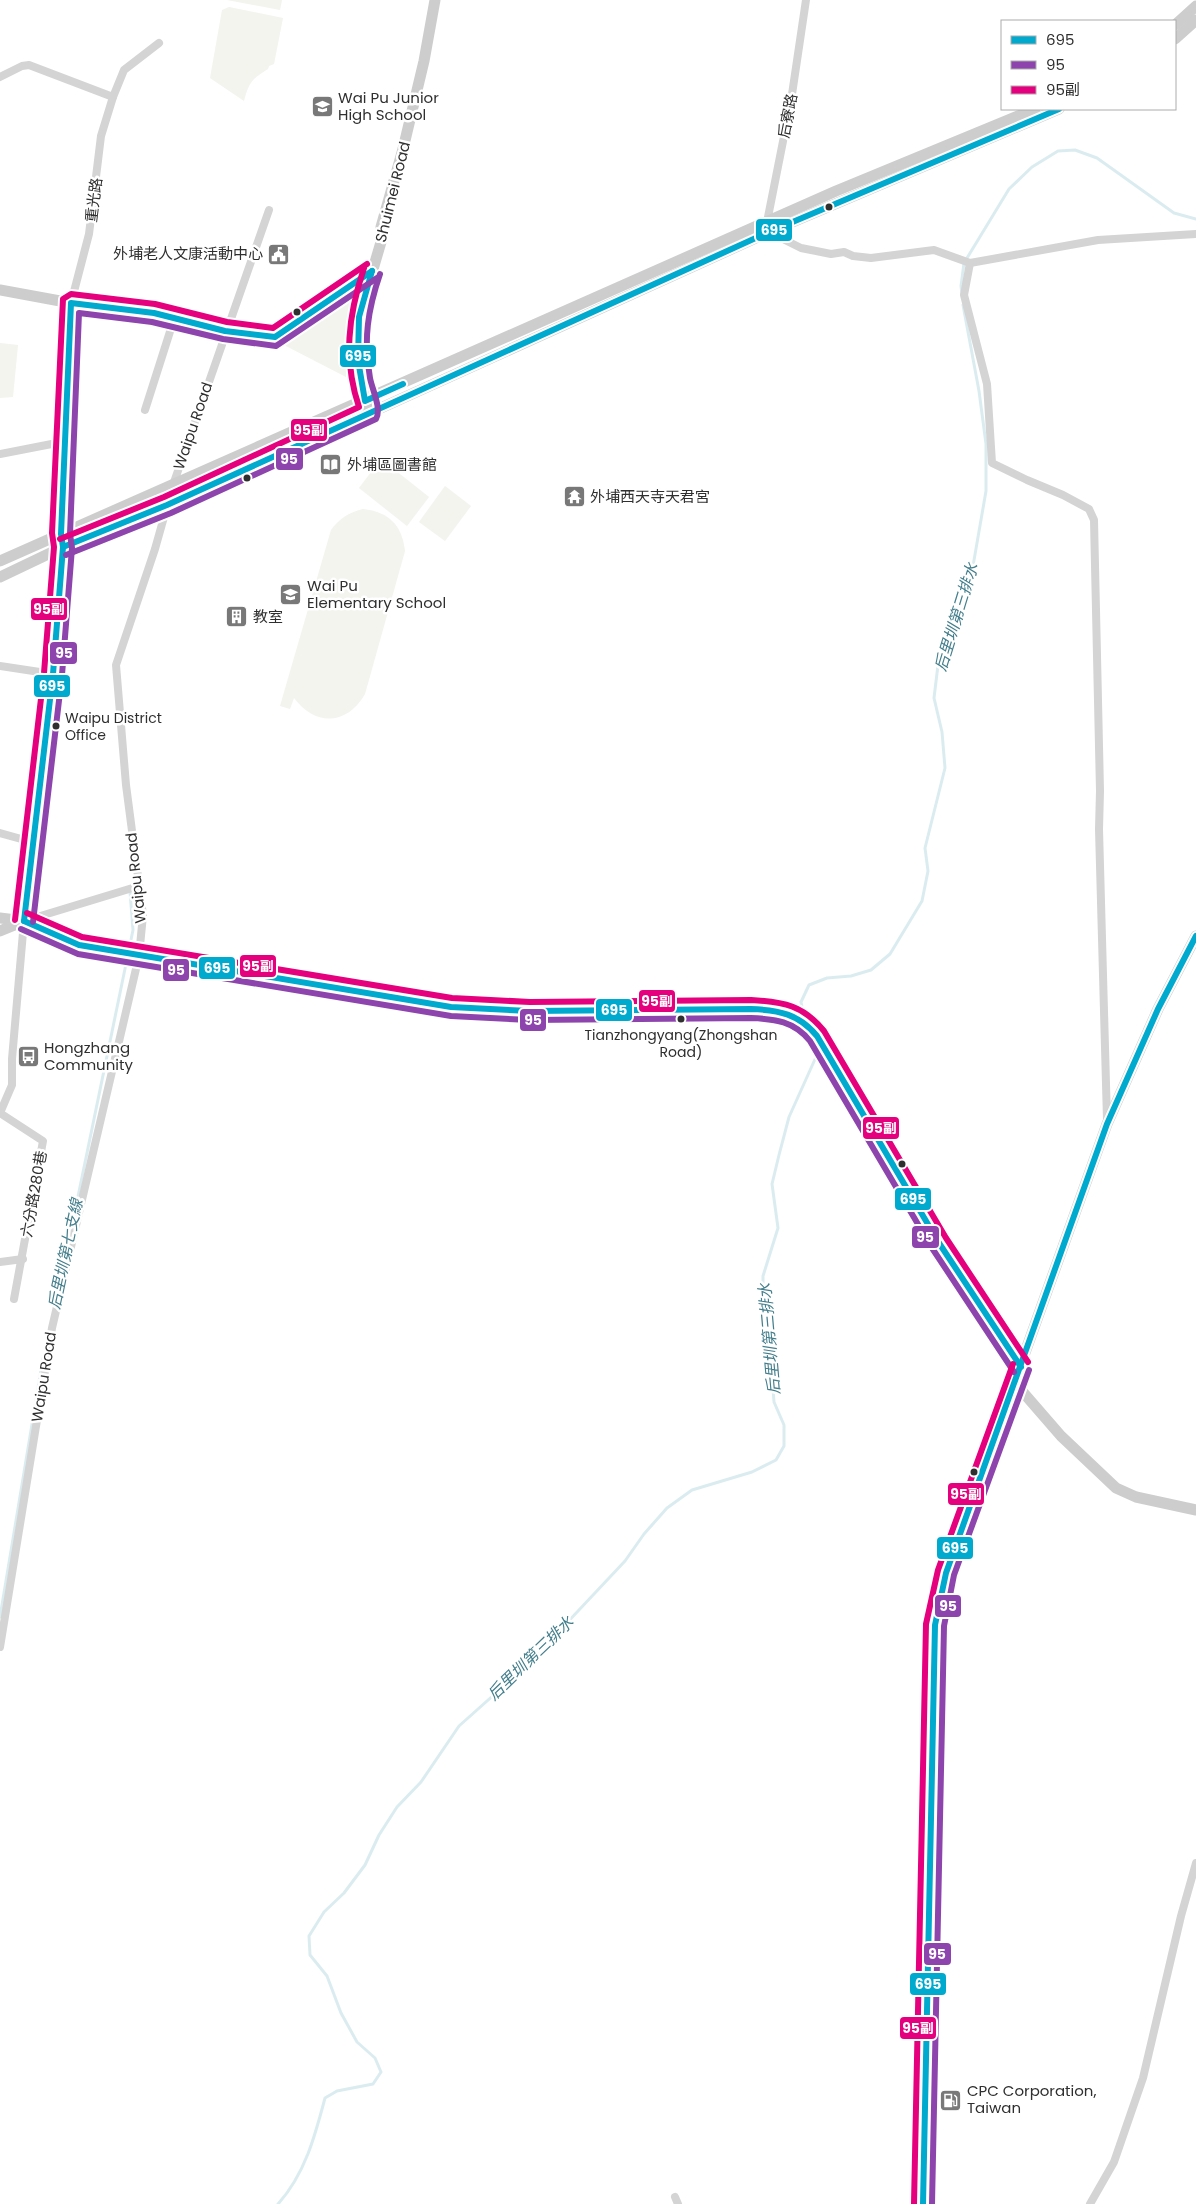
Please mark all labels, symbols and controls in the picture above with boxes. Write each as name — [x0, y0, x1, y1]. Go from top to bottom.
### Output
legend — [1001, 20, 1176, 110]
text: 695 — [1046, 29, 1074, 50]
text: 95 — [1046, 54, 1065, 75]
text: 95副 — [1046, 79, 1080, 100]
place label: Wai Pu Junior High School — [338, 87, 439, 125]
street label: 后寮路 — [773, 92, 802, 140]
school or university icon: Wai Pu Junior High School — [310, 95, 334, 119]
street label: Shuimei Road — [370, 139, 415, 244]
street label: 重光路 — [80, 176, 107, 224]
unlabelled marker — [824, 202, 834, 212]
line badge: 695 — [755, 218, 793, 242]
text: 695 — [761, 220, 787, 240]
public building icon: 外埔老人文康活動中心 — [267, 242, 291, 266]
place label: 外埔老人文康活動中心 — [113, 243, 263, 264]
unlabelled marker — [292, 307, 302, 317]
line badge: 695 — [339, 344, 377, 368]
text: 695 — [345, 346, 371, 366]
street label: Waipu Road — [168, 379, 217, 472]
line badge: 95副 — [290, 418, 328, 442]
text: 95副 — [293, 420, 325, 440]
line badge: 95 — [275, 447, 304, 471]
text: 95 — [280, 449, 298, 469]
library icon: 外埔區圖書館 — [319, 453, 343, 477]
place label: 外埔區圖書館 — [347, 454, 437, 475]
unlabelled marker — [242, 473, 252, 483]
temple icon: 外埔西天寺天君宮 — [562, 485, 586, 509]
place label: 外埔西天寺天君宮 — [590, 486, 710, 507]
water label: 后里圳第三排水 — [929, 559, 984, 674]
place label: Wai Pu Elementary School — [307, 575, 446, 613]
school or university icon: Wai Pu Elementary School — [279, 583, 303, 607]
line badge: 95副 — [30, 597, 68, 621]
text: 95副 — [33, 599, 65, 619]
building icon: 教室 — [225, 605, 249, 629]
place label: 教室 — [253, 606, 283, 627]
line badge: 95 — [49, 641, 78, 665]
text: 95 — [55, 643, 73, 663]
line badge: 695 — [33, 674, 71, 698]
text: 695 — [39, 676, 65, 696]
place label: Waipu District Office — [65, 708, 162, 745]
marker: Waipu District Office — [51, 721, 61, 731]
street label: Waipu Road — [120, 832, 151, 925]
line badge: 95副 — [239, 954, 277, 978]
line badge: 695 — [198, 956, 236, 980]
text: 95副 — [242, 956, 274, 976]
line badge: 95 — [162, 958, 190, 982]
text: 695 — [204, 958, 230, 978]
text: 95 — [167, 960, 185, 980]
line badge: 95副 — [638, 989, 676, 1013]
text: 95副 — [641, 991, 673, 1011]
line badge: 695 — [595, 998, 633, 1022]
text: 695 — [601, 1000, 627, 1020]
line badge: 95 — [519, 1008, 547, 1032]
text: 95 — [524, 1010, 542, 1030]
marker: Tianzhongyang(Zhongshan Road) — [676, 1014, 686, 1024]
place label: Tianzhongyang(Zhongshan Road) — [585, 1025, 777, 1062]
place label: Hongzhang Community — [44, 1037, 133, 1075]
bus stop icon: Hongzhang Community — [16, 1045, 40, 1069]
line badge: 95副 — [862, 1116, 900, 1140]
text: 95副 — [865, 1118, 897, 1138]
street label: 六分路280巷 — [16, 1149, 51, 1239]
unlabelled marker — [897, 1159, 907, 1169]
line badge: 695 — [894, 1187, 932, 1211]
text: 695 — [900, 1189, 926, 1209]
water label: 后里圳第七支線 — [43, 1195, 89, 1311]
line badge: 95 — [911, 1225, 940, 1249]
text: 95 — [916, 1227, 934, 1247]
water label: 后里圳第三排水 — [753, 1281, 786, 1396]
street label: Waipu Road — [26, 1330, 61, 1424]
unlabelled marker — [969, 1467, 979, 1477]
line badge: 95副 — [947, 1482, 985, 1506]
text: 95副 — [950, 1484, 982, 1504]
line badge: 695 — [936, 1536, 974, 1560]
text: 695 — [942, 1538, 968, 1558]
line badge: 95 — [934, 1594, 962, 1618]
text: 95 — [939, 1596, 957, 1616]
water label: 后里圳第三排水 — [482, 1610, 579, 1706]
line badge: 95 — [923, 1942, 952, 1966]
text: 95 — [928, 1944, 946, 1964]
line badge: 695 — [909, 1972, 947, 1996]
text: 695 — [915, 1974, 941, 1994]
line badge: 95副 — [899, 2016, 937, 2040]
text: 95副 — [902, 2018, 934, 2038]
place label: CPC Corporation, Taiwan — [967, 2080, 1096, 2118]
fuel station icon: CPC Corporation, Taiwan — [939, 2088, 963, 2112]

